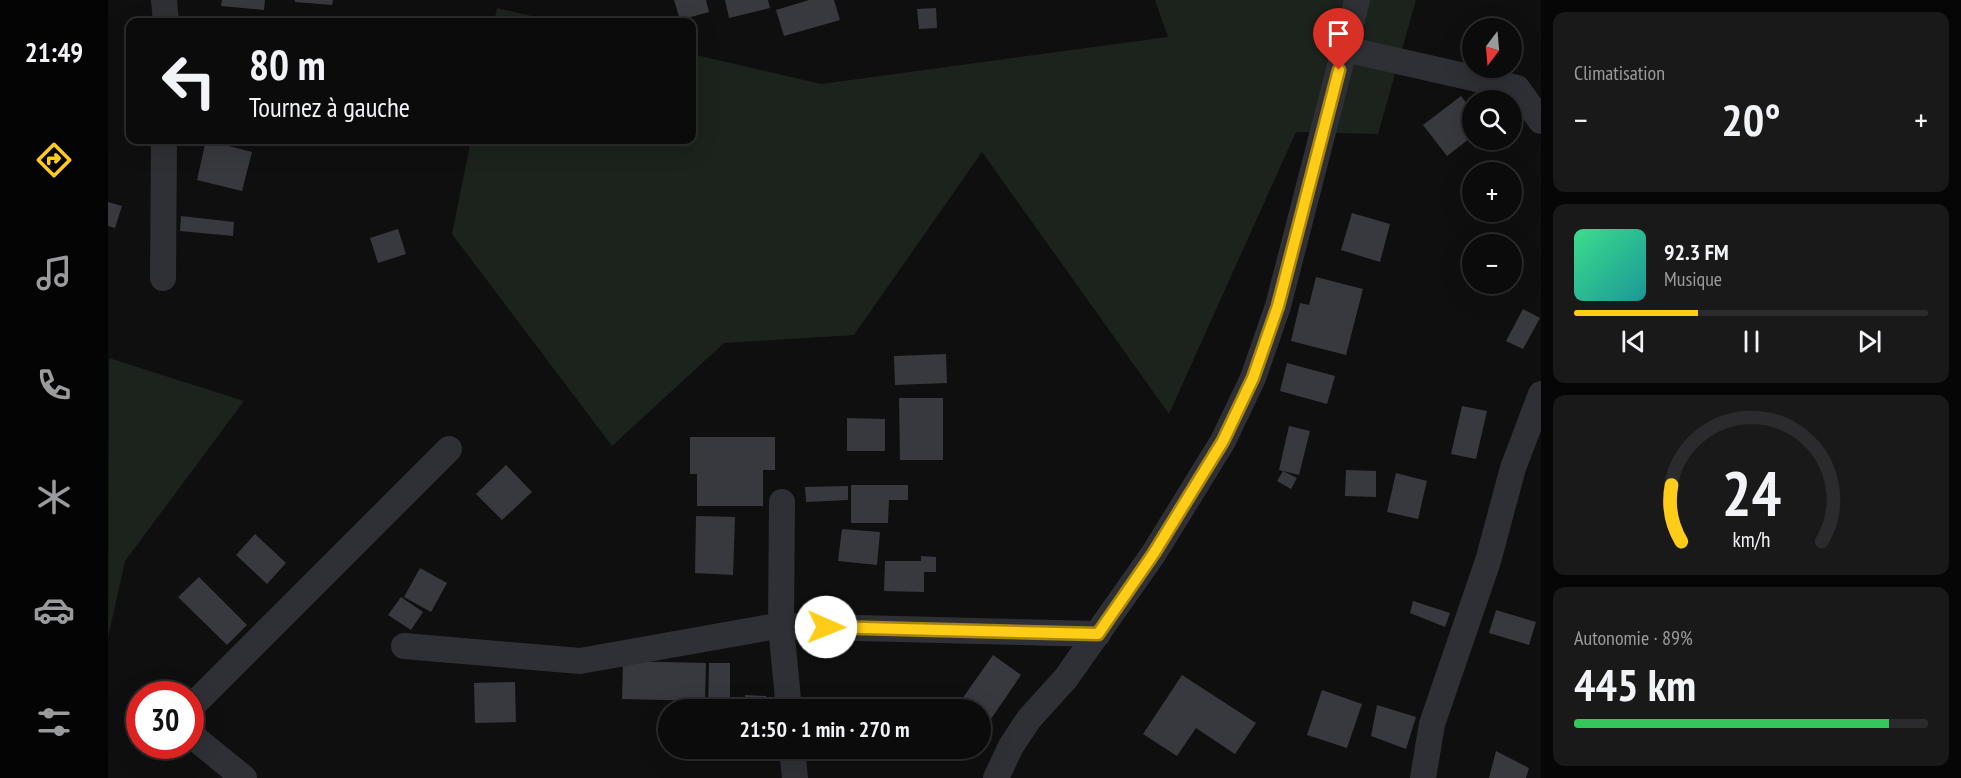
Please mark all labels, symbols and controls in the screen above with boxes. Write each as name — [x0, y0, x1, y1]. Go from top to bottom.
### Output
pin — [1313, 8, 1364, 70]
icon: arrive — [1322, 17, 1355, 50]
north arrow — [1462, 18, 1522, 78]
map controls — [1462, 18, 1522, 294]
text: 21:49 — [25, 35, 83, 69]
text: 80 m — [249, 37, 326, 92]
icon: left — [150, 42, 228, 120]
text: Climatisation — [1574, 60, 1665, 86]
text: Tournez à gauche — [249, 90, 410, 124]
button: search — [1462, 90, 1522, 150]
text: 20° — [1721, 90, 1781, 148]
text: − — [1574, 98, 1588, 141]
text: + — [1914, 98, 1928, 141]
icon: directions — [33, 139, 75, 181]
button: + — [1462, 162, 1522, 222]
button: − — [1462, 234, 1522, 294]
text: 92.3 FM — [1664, 238, 1729, 266]
icon: music — [33, 252, 75, 294]
text: Musique — [1664, 266, 1722, 292]
icon: previous — [1617, 325, 1650, 358]
icon: pause — [1735, 325, 1768, 358]
icon: next — [1853, 325, 1886, 358]
icon: phone — [33, 364, 75, 406]
text: 24 — [1721, 452, 1781, 533]
icon: climate — [33, 476, 75, 518]
text: km/h — [1732, 525, 1770, 553]
icon: car — [33, 589, 75, 631]
position arrow — [794, 595, 858, 659]
text: Autonomie · 89% — [1574, 625, 1693, 651]
text: 445 km — [1574, 655, 1696, 713]
speed limit sign: 30 — [126, 681, 204, 759]
icon: filters — [33, 701, 75, 743]
text: 21:50 · 1 min · 270 m — [739, 715, 910, 743]

